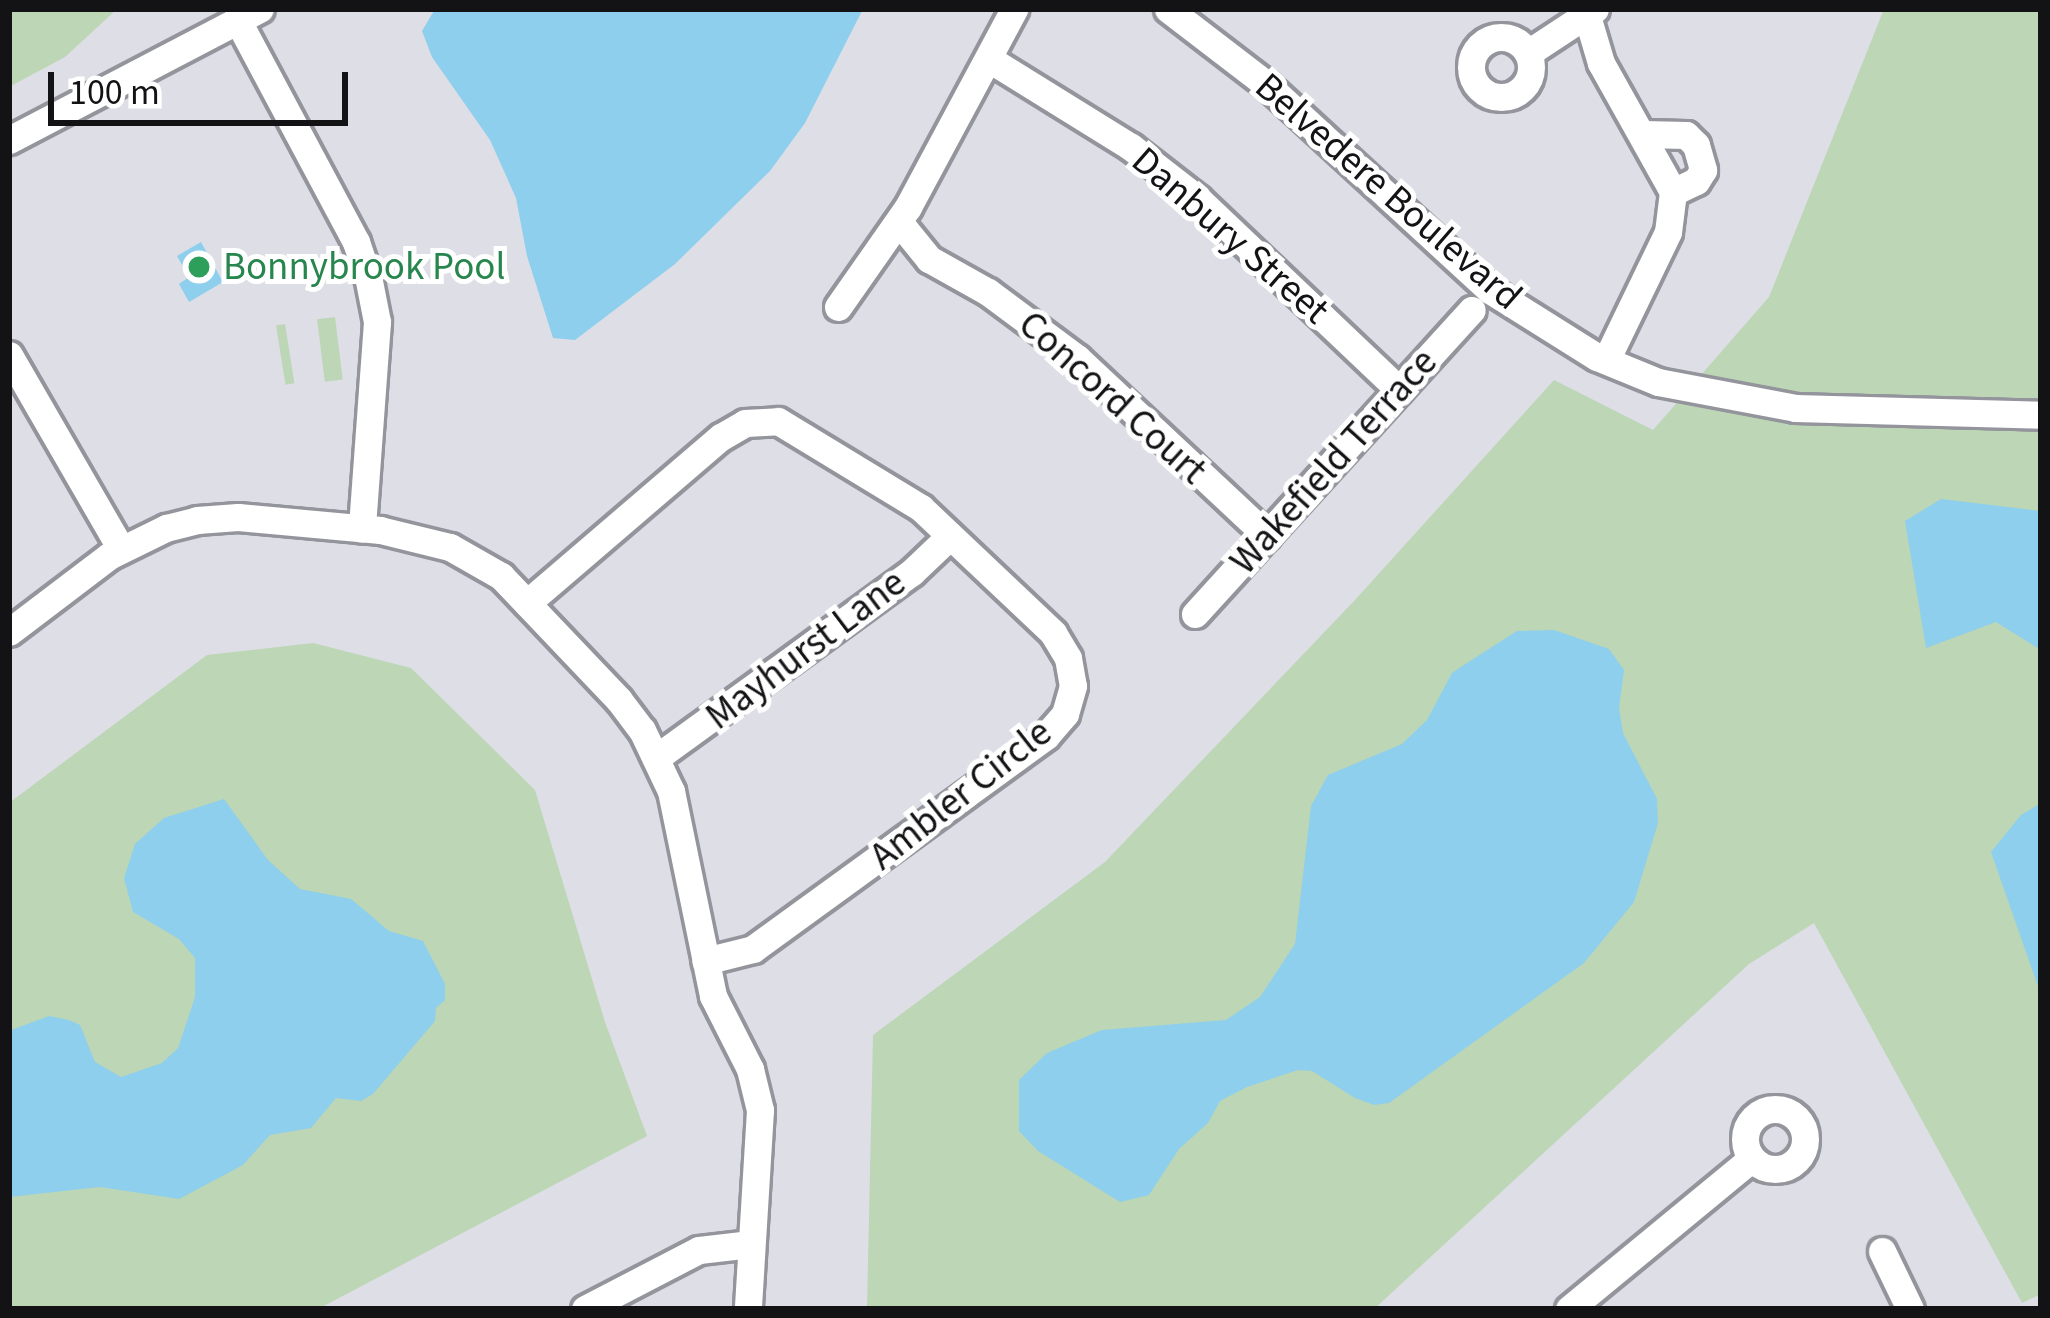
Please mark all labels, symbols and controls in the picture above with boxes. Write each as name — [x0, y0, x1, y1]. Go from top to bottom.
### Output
scale bar — [54, 48, 354, 122]
street label: Belvedere Boulevard — [1245, 64, 1531, 320]
text: 100 m — [69, 67, 160, 118]
street label: Danbury Street — [1122, 138, 1338, 334]
place label: Bonnybrook Pool — [223, 244, 505, 290]
marker: Bonnybrook Pool — [186, 254, 212, 280]
street label: Concord Court — [1008, 301, 1216, 495]
street label: Wakefield Terrace — [1221, 340, 1447, 584]
street label: Mayhurst Lane — [697, 560, 915, 740]
street label: Ambler Circle — [861, 710, 1061, 880]

